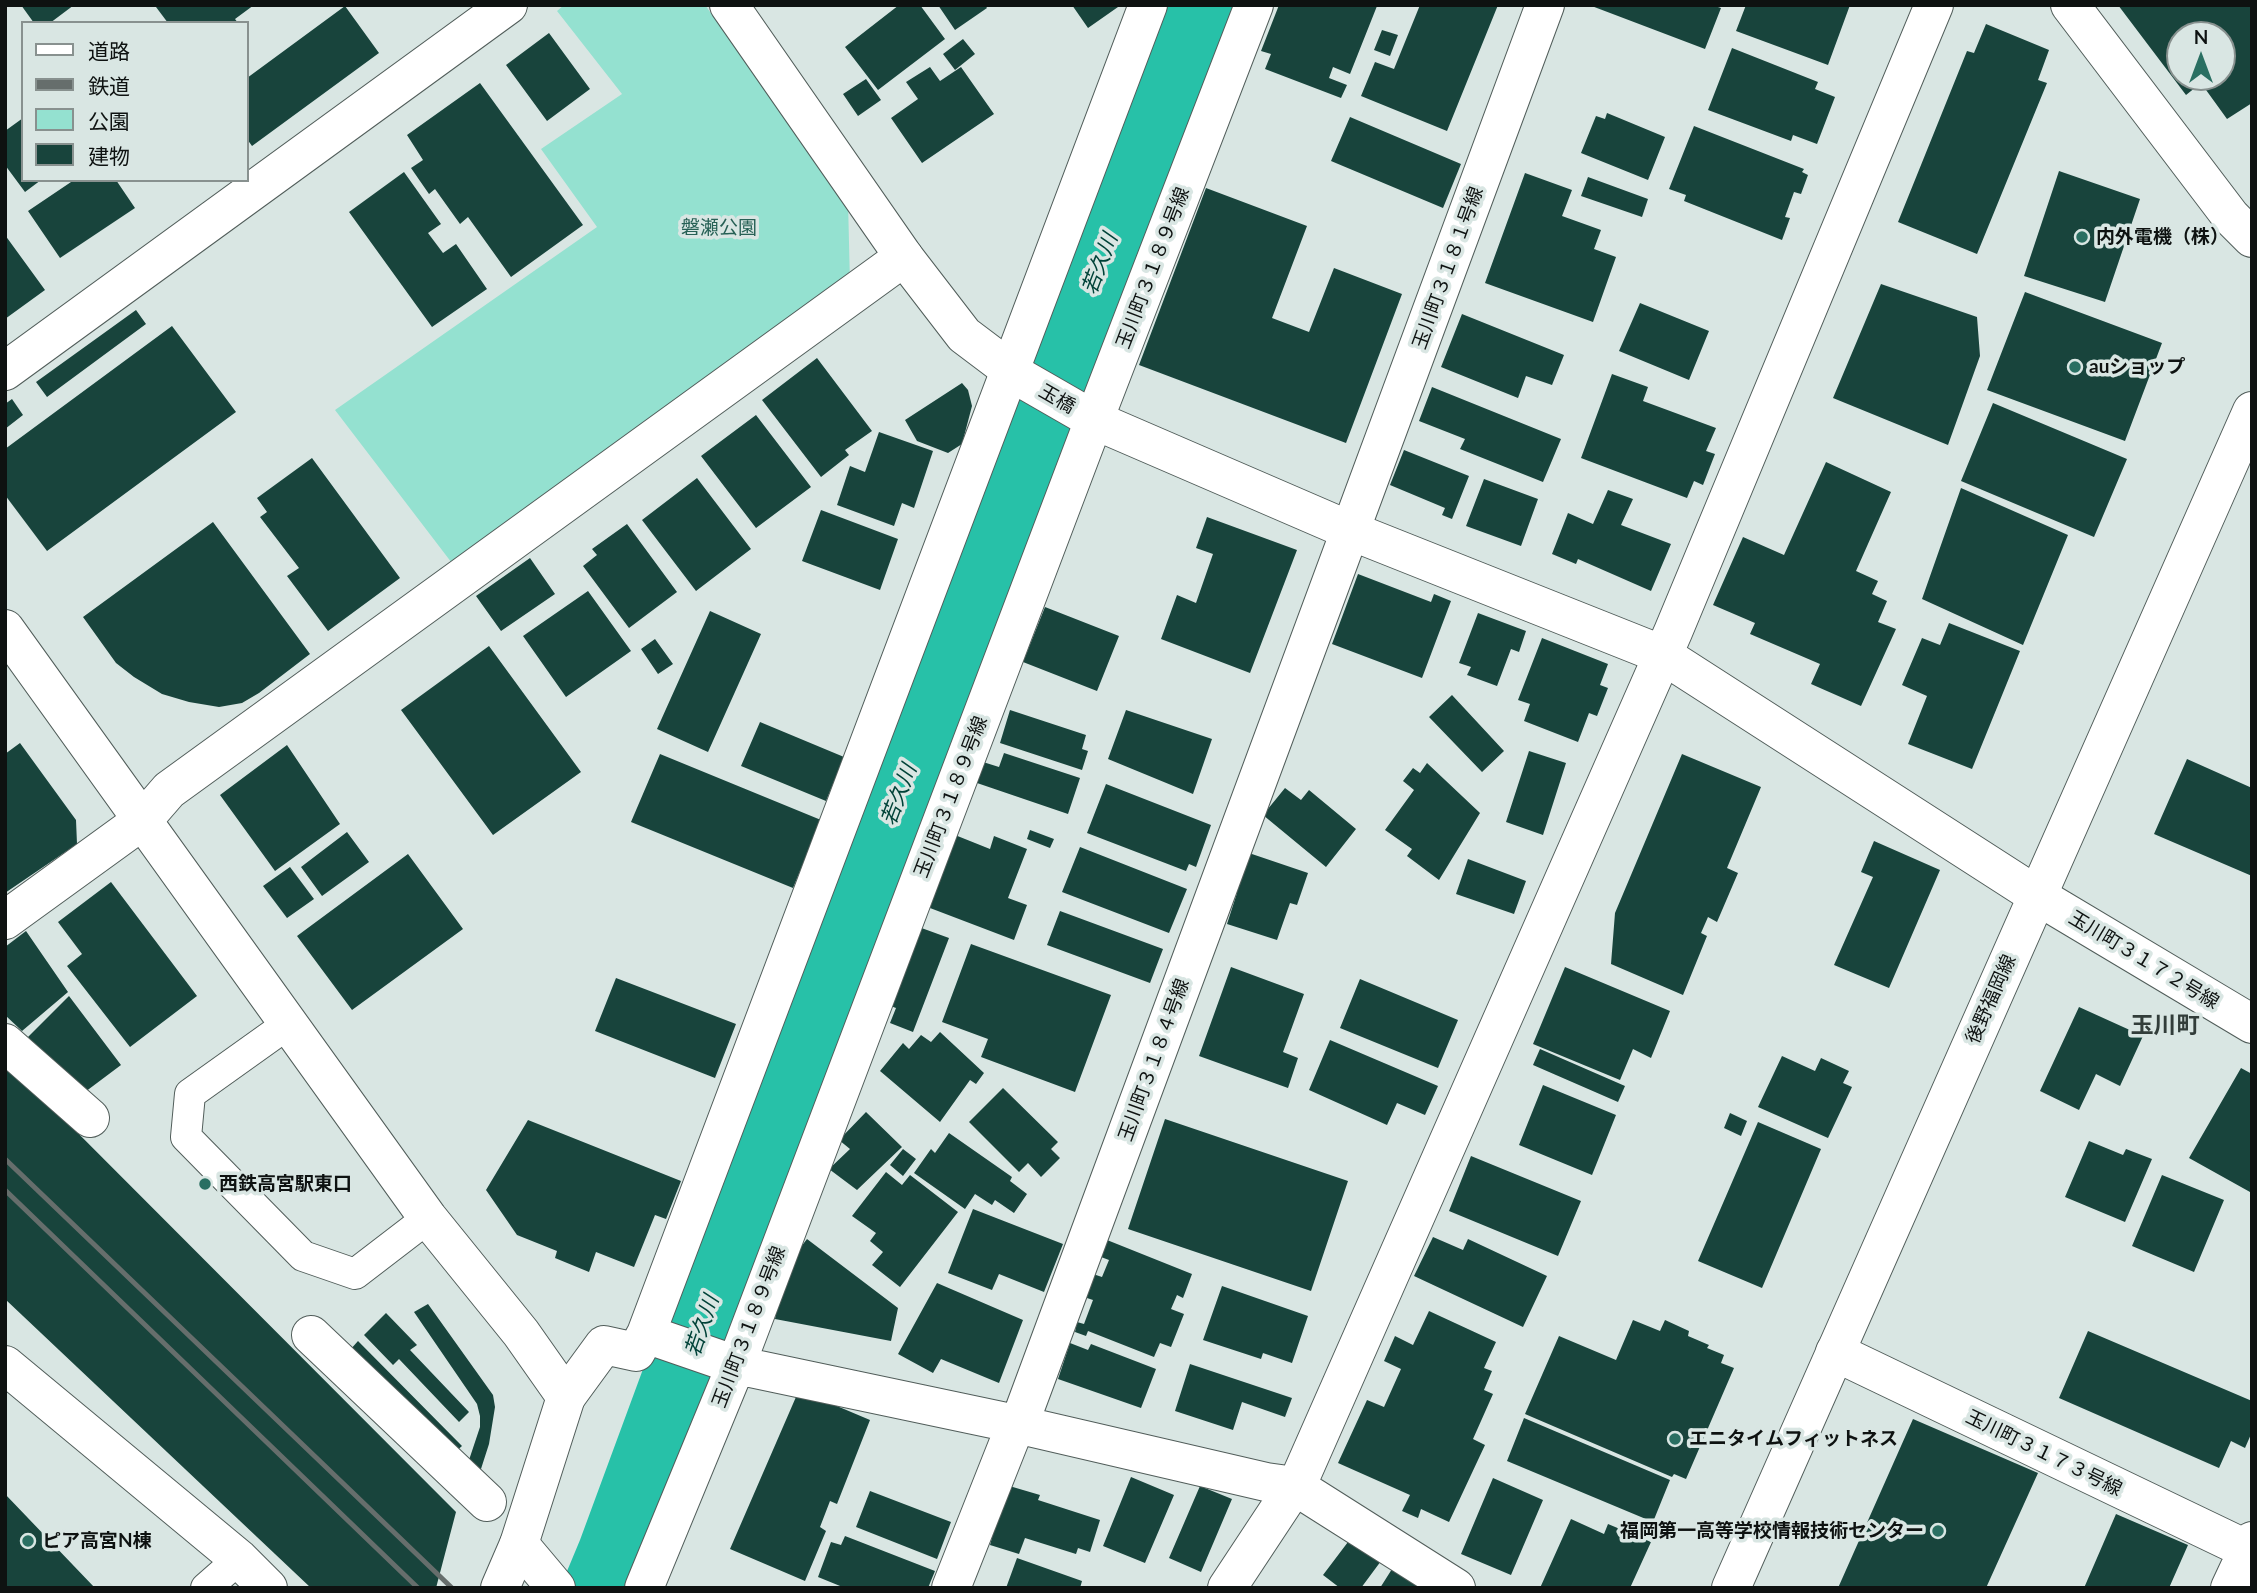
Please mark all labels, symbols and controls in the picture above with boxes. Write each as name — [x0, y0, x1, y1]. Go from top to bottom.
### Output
legend — [21, 21, 248, 182]
north arrow — [2166, 21, 2236, 91]
text: N — [2194, 25, 2208, 48]
text: 道路 — [88, 38, 130, 63]
text: 鉄道 — [88, 73, 130, 98]
text: 公園 — [88, 108, 130, 133]
text: 建物 — [88, 143, 130, 168]
street label: 玉川町３１８９号線 — [1112, 184, 1194, 352]
street label: 玉川町３１８１号線 — [1408, 184, 1488, 352]
park label: 磐瀬公園 — [681, 217, 757, 239]
place label: 内外電機（株） — [2096, 226, 2229, 248]
marker: 内外電機（株） — [2074, 229, 2090, 245]
water label: 若久川 — [1077, 230, 1123, 298]
place label: auショップ — [2089, 356, 2185, 378]
marker: auショップ — [2067, 359, 2083, 375]
street label: 玉橋 — [1035, 380, 1079, 418]
street label: 玉川町３１８９号線 — [910, 713, 992, 881]
water label: 若久川 — [876, 761, 922, 829]
street label: 玉川町３１７２号線 — [2065, 906, 2223, 1014]
street label: 後野福岡線 — [1961, 951, 2021, 1047]
street label: 玉川町３１８４号線 — [1114, 976, 1194, 1144]
district label: 玉川町 — [2131, 1012, 2199, 1040]
place label: 西鉄高宮駅東口 — [219, 1173, 352, 1195]
marker: 西鉄高宮駅東口 — [197, 1176, 213, 1192]
street label: 玉川町３１８９号線 — [708, 1243, 790, 1411]
water label: 若久川 — [680, 1292, 724, 1360]
street label: 玉川町３１７３号線 — [1962, 1405, 2126, 1501]
place label: エニタイムフィットネス — [1689, 1428, 1898, 1450]
marker: エニタイムフィットネス — [1667, 1431, 1683, 1447]
place label: 福岡第一高等学校情報技術センター — [1620, 1520, 1924, 1542]
marker: 福岡第一高等学校情報技術センター — [1930, 1523, 1946, 1539]
place label: ピア高宮N棟 — [42, 1530, 152, 1552]
marker: ピア高宮N棟 — [20, 1533, 36, 1549]

